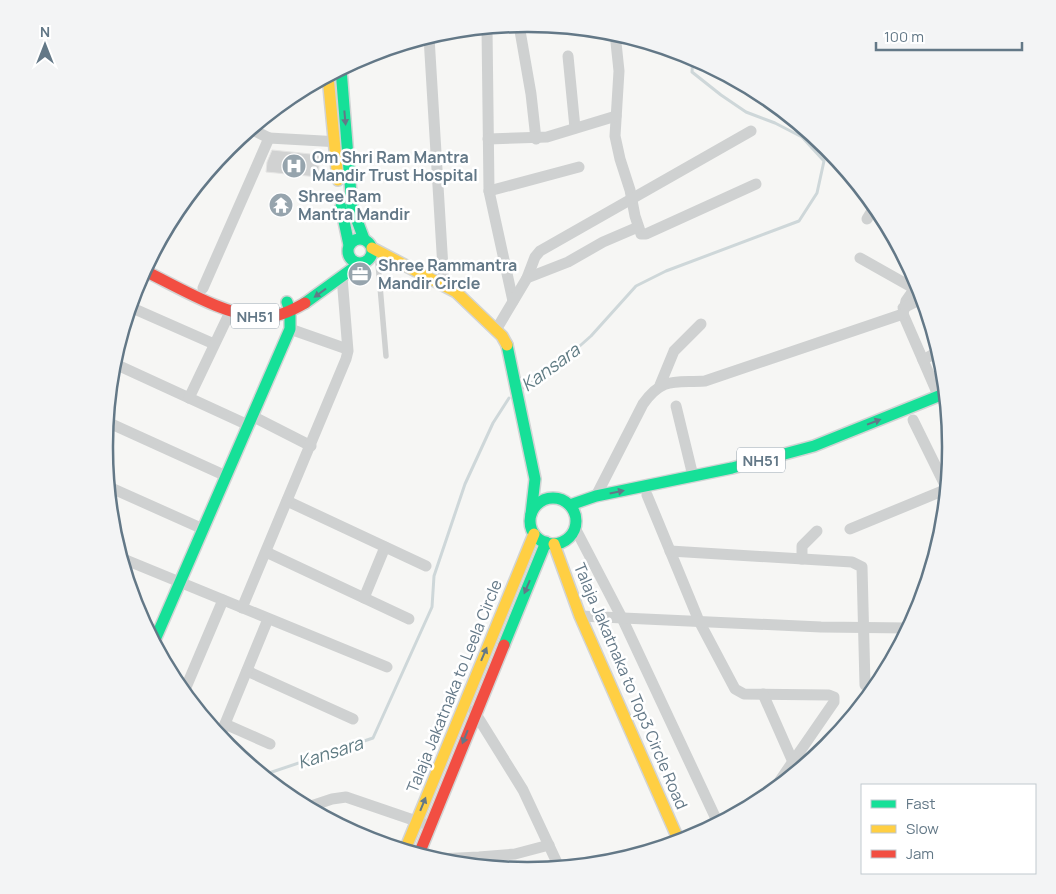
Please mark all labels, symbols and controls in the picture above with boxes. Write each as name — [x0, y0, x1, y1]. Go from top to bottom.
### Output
north arrow — [20, 20, 70, 70]
scale bar — [876, 20, 1022, 52]
text: N — [40, 22, 50, 41]
text: 100 m — [884, 26, 924, 47]
one-way arrow — [341, 110, 349, 126]
place label: Om Shri Ram Mantra Mandir Trust Hospital — [312, 146, 478, 186]
hospital icon: Om Shri Ram Mantra Mandir Trust Hospital — [281, 153, 307, 179]
place label: Shree Ram Mantra Mandir — [298, 185, 410, 225]
temple icon: Shree Ram Mantra Mandir — [268, 192, 294, 218]
place label: Shree Rammantra Mandir Circle — [378, 254, 517, 294]
office icon: Shree Rammantra Mandir Circle — [347, 261, 373, 287]
one-way arrow — [313, 288, 327, 298]
road number: NH51 — [231, 304, 279, 328]
water label: Kansara — [516, 337, 585, 396]
one-way arrow — [867, 418, 882, 426]
road number: NH51 — [737, 448, 785, 472]
one-way arrow — [609, 488, 624, 496]
street label: Talaja Jakatnaka to Top3 Circle Road — [569, 559, 693, 813]
street label: Talaja Jakatnaka to Leela Circle — [401, 576, 507, 796]
one-way arrow — [523, 580, 531, 594]
one-way arrow — [481, 647, 489, 661]
water label: Kansara — [294, 730, 366, 774]
one-way arrow — [461, 730, 468, 745]
legend — [861, 784, 1036, 874]
text: Fast — [906, 793, 935, 814]
one-way arrow — [419, 797, 427, 812]
text: Slow — [906, 818, 939, 839]
text: Jam — [906, 843, 934, 864]

